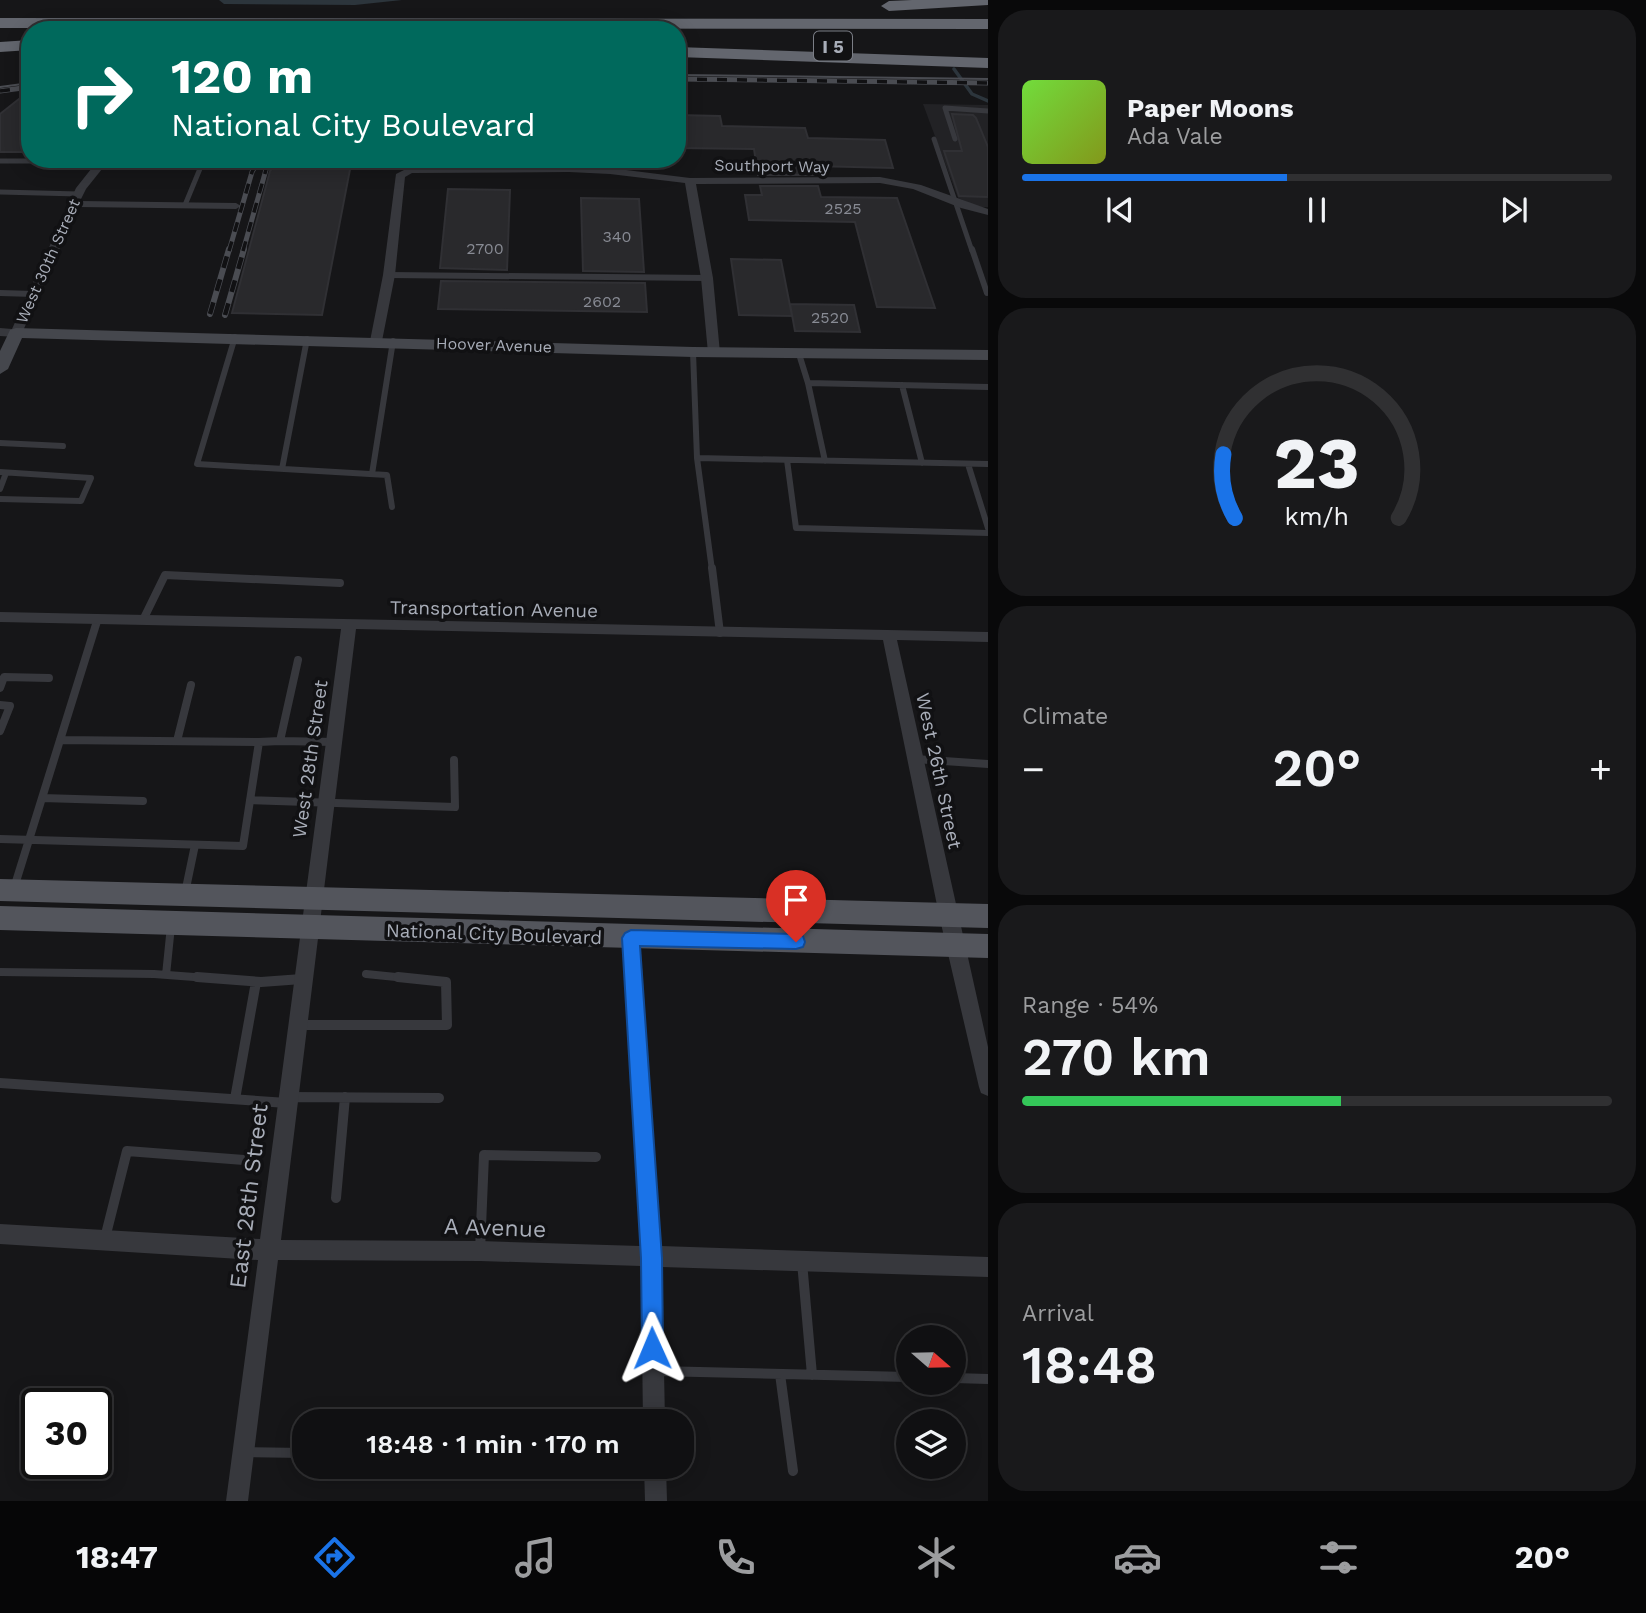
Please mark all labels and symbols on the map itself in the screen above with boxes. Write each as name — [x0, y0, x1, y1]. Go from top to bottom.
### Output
road number: I 5 — [814, 32, 852, 60]
street label: Southport Way — [714, 155, 831, 177]
street label: West 30th Street — [12, 196, 84, 326]
house number: 2525 — [824, 199, 862, 218]
house number: 340 — [602, 227, 632, 246]
house number: 2700 — [466, 239, 504, 258]
house number: 2602 — [583, 292, 621, 311]
house number: 2520 — [811, 308, 849, 327]
street label: Hoover Avenue — [436, 333, 552, 357]
street label: Transportation Avenue — [390, 596, 598, 622]
street label: West 28th Street — [288, 679, 332, 839]
street label: West 26th Street — [911, 691, 967, 851]
pin — [766, 870, 826, 942]
street label: National City Boulevard — [385, 919, 603, 949]
street label: East 28th Street — [224, 1102, 274, 1290]
street label: A Avenue — [443, 1213, 547, 1243]
position arrow — [615, 1311, 689, 1385]
north arrow — [896, 1325, 966, 1395]
speed limit sign: 30 — [21, 1388, 112, 1479]

